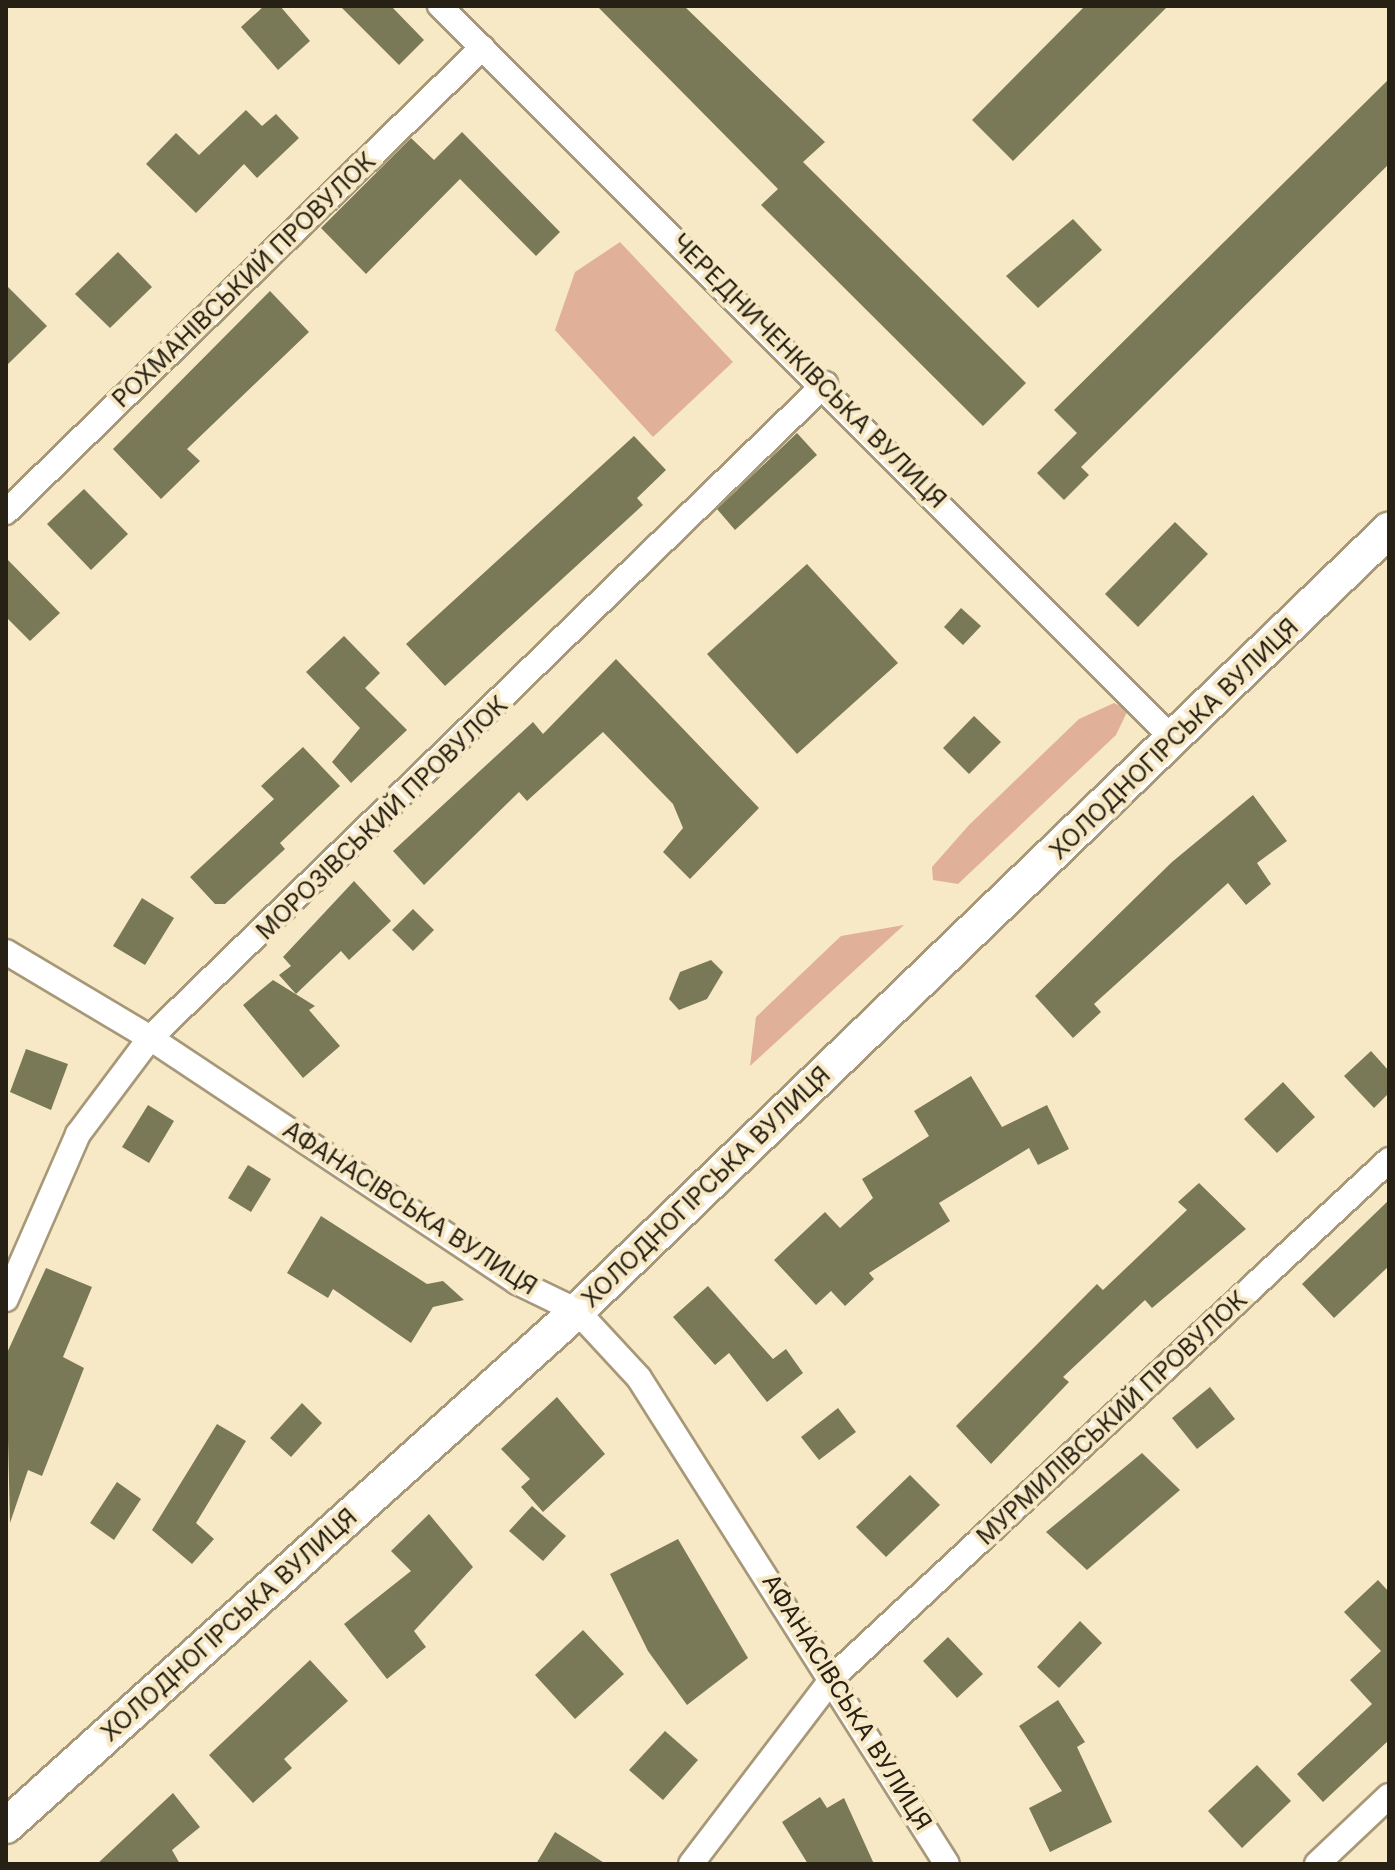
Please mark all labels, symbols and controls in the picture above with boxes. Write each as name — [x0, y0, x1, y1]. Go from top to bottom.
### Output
street label: РОХМАНІВСЬКИЙ ПРОВУЛОК — [107, 147, 381, 413]
street label: ЧЕРЕДНИЧЕНКІВСЬКА ВУЛИЦЯ — [666, 228, 952, 514]
street label: ХОЛОДНОГІРСЬКА ВУЛИЦЯ — [1044, 613, 1304, 865]
street label: МОРОЗІВСЬКИЙ ПРОВУЛОК — [251, 690, 513, 946]
street label: ХОЛОДНОГІРСЬКА ВУЛИЦЯ — [576, 1061, 836, 1313]
street label: АФАНАСІВСЬКА ВУЛИЦЯ — [278, 1115, 542, 1301]
street label: МУРМИЛІВСЬКИЙ ПРОВУЛОК — [971, 1285, 1253, 1551]
street label: ХОЛОДНОГІРСЬКА ВУЛИЦЯ — [95, 1503, 363, 1747]
street label: АФАНАСІВСЬКА ВУЛИЦЯ — [756, 1569, 938, 1835]

